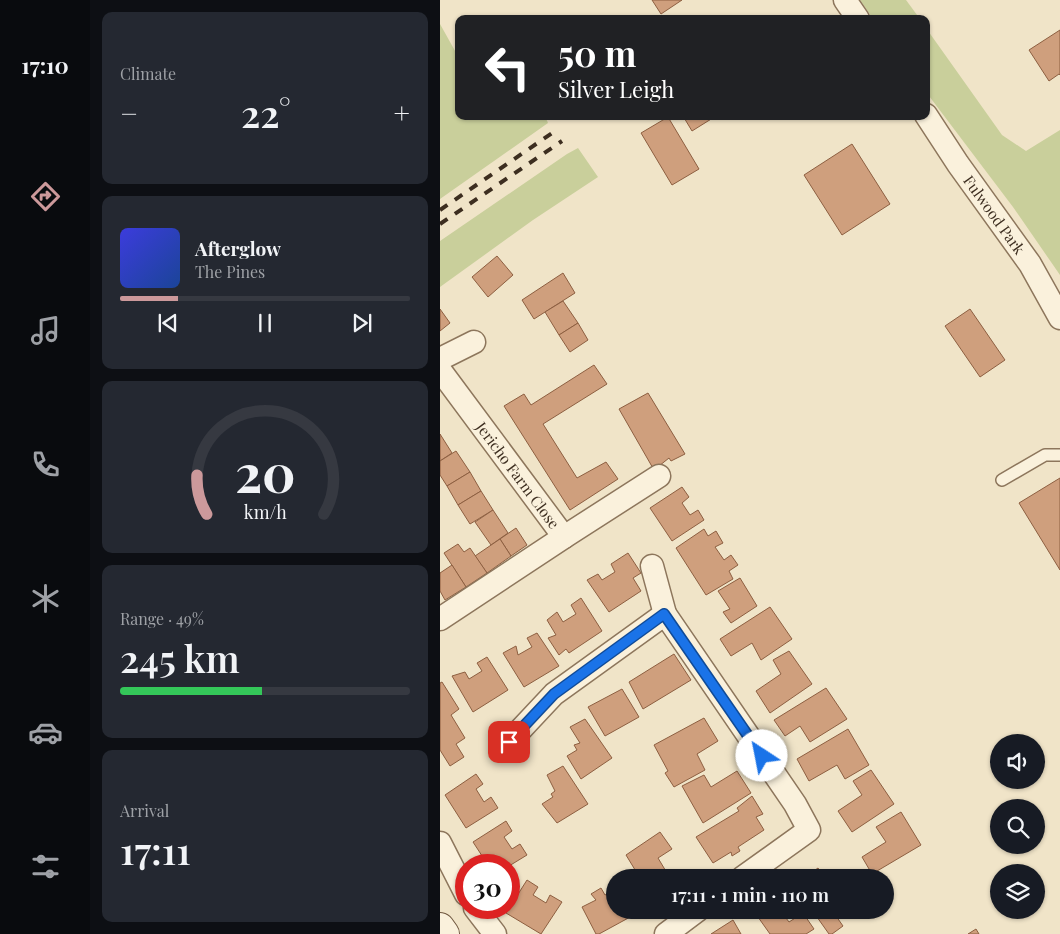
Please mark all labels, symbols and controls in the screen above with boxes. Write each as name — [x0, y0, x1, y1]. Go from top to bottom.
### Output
text: 50 m — [558, 29, 636, 76]
icon: left — [475, 35, 540, 100]
text: 17:10 — [21, 50, 69, 80]
text: Climate — [120, 63, 176, 84]
text: Silver Leigh — [558, 74, 674, 104]
text: 22° — [241, 87, 291, 138]
text: − — [120, 94, 138, 131]
text: + — [394, 94, 410, 131]
street label: Fulwood Park — [959, 171, 1030, 259]
icon: directions — [28, 179, 63, 214]
text: Afterglow — [195, 235, 281, 261]
text: The Pines — [195, 261, 265, 282]
icon: previous — [154, 309, 182, 337]
icon: pause — [251, 309, 279, 337]
icon: next — [348, 309, 376, 337]
icon: music — [28, 313, 63, 348]
street label: Jericho Farm Close — [471, 417, 564, 533]
text: 20 — [235, 437, 295, 506]
icon: phone — [28, 447, 63, 482]
text: km/h — [244, 500, 287, 523]
icon: climate — [28, 581, 63, 616]
text: Range · 49% — [120, 608, 204, 629]
text: 245 km — [120, 632, 240, 683]
icon: car — [28, 715, 63, 750]
pin — [488, 721, 530, 763]
icon: arrive — [495, 728, 523, 756]
position arrow — [735, 729, 787, 781]
map controls — [990, 734, 1045, 919]
button: sound — [990, 734, 1045, 789]
button: search — [990, 799, 1045, 854]
text: Arrival — [120, 800, 169, 821]
text: 17:11 — [120, 824, 191, 875]
icon: filters — [28, 849, 63, 884]
speed limit sign: 30 — [455, 854, 520, 919]
button: layers — [990, 864, 1045, 919]
text: 17:11 · 1 min · 110 m — [671, 881, 829, 907]

